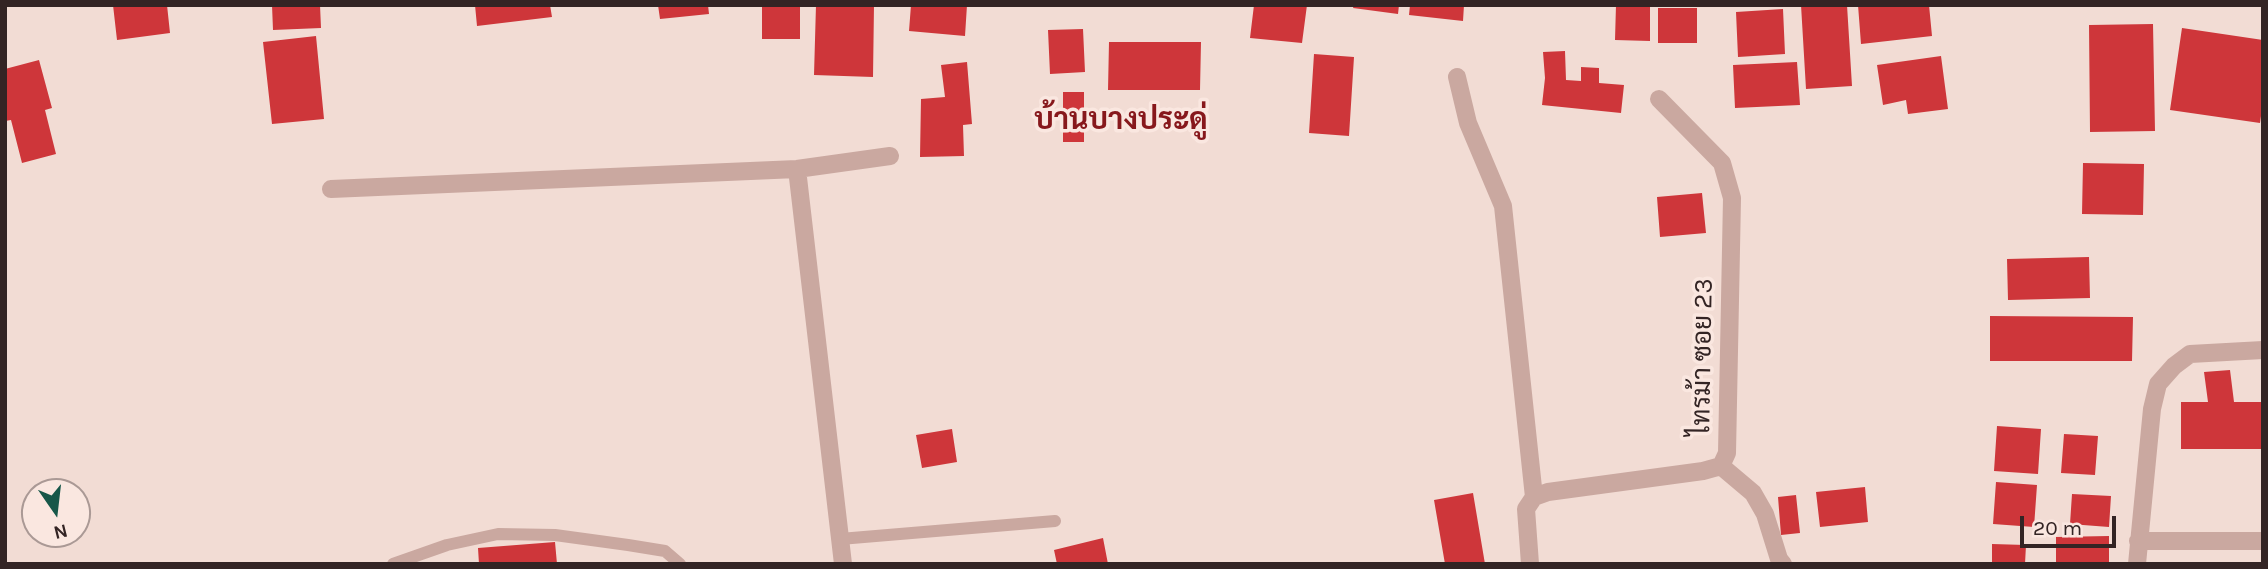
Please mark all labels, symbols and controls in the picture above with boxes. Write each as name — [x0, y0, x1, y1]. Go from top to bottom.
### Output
district label: บ้านบางประดู่ — [1034, 102, 1208, 138]
street label: ไทรม้า ซอย 23 — [1686, 278, 1720, 436]
north arrow — [21, 478, 91, 548]
scale bar — [2023, 503, 2119, 546]
text: 20 m — [2033, 516, 2082, 540]
text: N — [51, 519, 70, 544]

